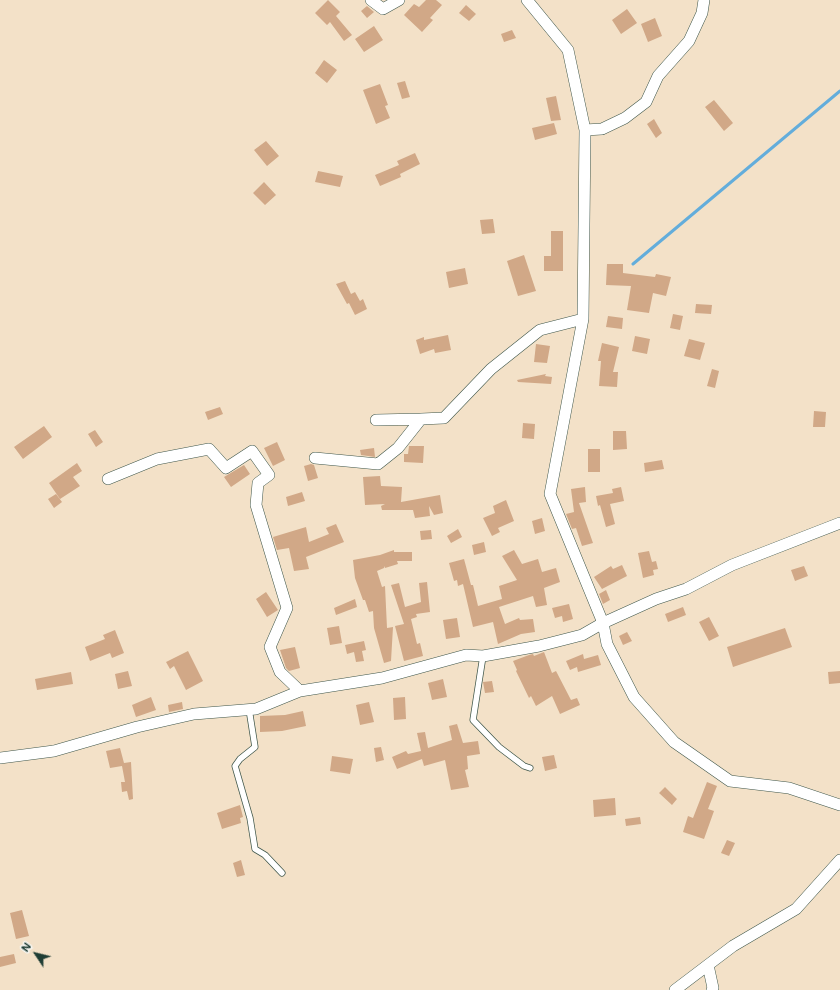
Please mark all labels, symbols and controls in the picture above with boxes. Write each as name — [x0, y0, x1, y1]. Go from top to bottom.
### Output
north arrow — [16, 934, 56, 974]
text: N — [17, 939, 34, 955]

